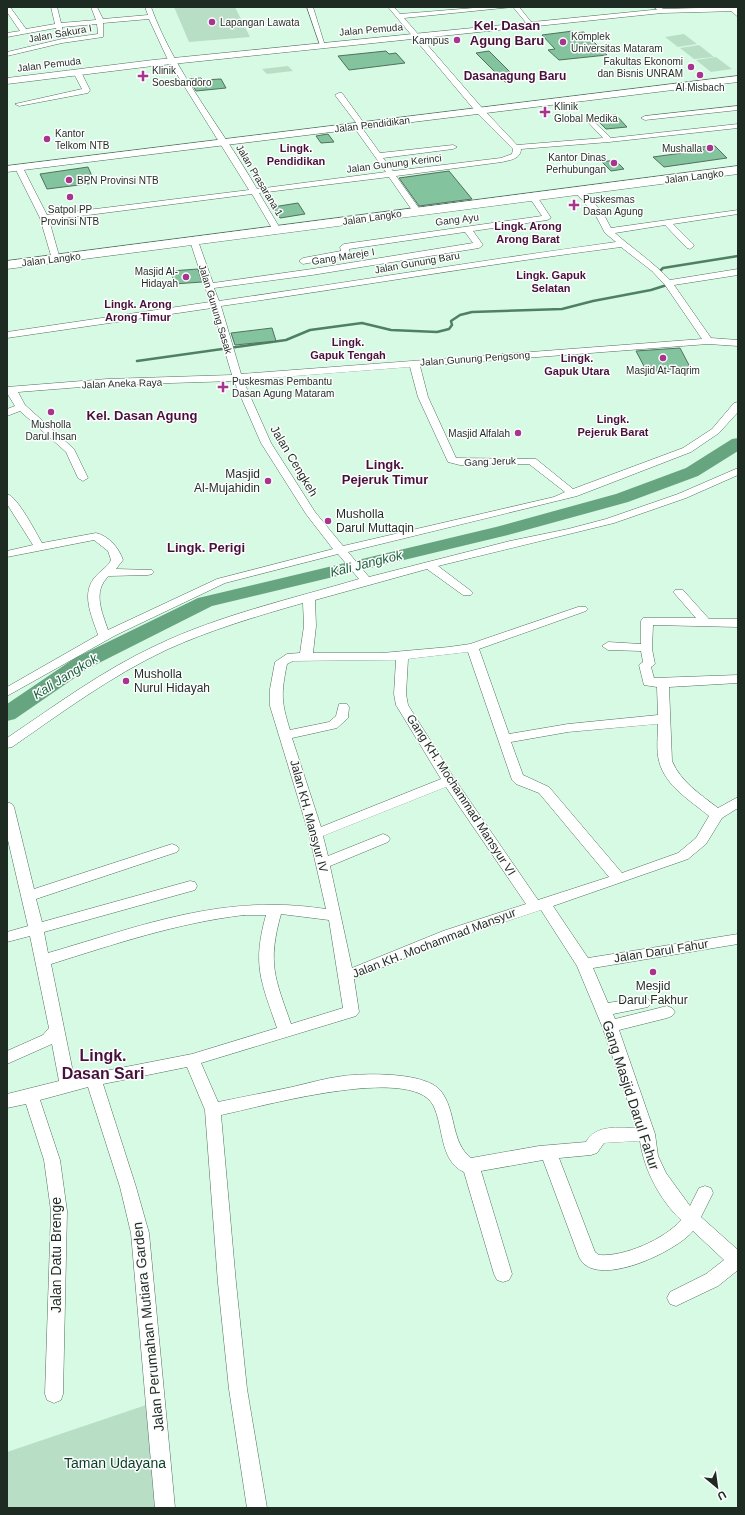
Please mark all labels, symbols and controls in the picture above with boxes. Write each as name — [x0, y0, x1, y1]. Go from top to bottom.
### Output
marker: Lapangan Lawata — [207, 17, 217, 27]
place label: Lapangan Lawata — [220, 17, 300, 28]
district label: Kel. Dasan Agung Baru — [470, 18, 544, 48]
street label: Jalan Pemuda — [339, 21, 404, 38]
street label: Jalan Sakura I — [28, 23, 93, 44]
place label: Komplek Universitas Mataram — [571, 31, 663, 54]
place label: Kampus — [412, 35, 449, 46]
marker: Kampus — [452, 35, 462, 45]
marker: Komplek Universitas Mataram — [558, 37, 568, 47]
street label: Jalan Pemuda — [17, 55, 82, 74]
place label: Fakultas Ekonomi dan Bisnis UNRAM — [597, 56, 683, 79]
marker: Fakultas Ekonomi dan Bisnis UNRAM — [686, 62, 696, 72]
place label: Klinik Soesbandoro — [152, 65, 212, 88]
district label: Dasanagung Baru — [464, 69, 566, 83]
marker: Klinik Soesbandoro — [137, 70, 149, 82]
marker: Al Misbach — [695, 70, 705, 80]
place label: Al Misbach — [676, 82, 724, 93]
place label: Klinik Global Medika — [554, 101, 618, 124]
marker: Klinik Global Medika — [539, 106, 551, 118]
street label: Jalan Pendidikan — [334, 114, 411, 135]
place label: Kantor Telkom NTB — [55, 128, 110, 151]
marker: Kantor Telkom NTB — [42, 134, 52, 144]
district label: Lingk. Pendidikan — [267, 142, 326, 167]
street label: Jalan Prasarana 1 — [234, 143, 285, 218]
place label: Mushalla — [662, 143, 702, 154]
marker: Mushalla — [705, 143, 715, 153]
street label: Jalan Gunung Kerinci — [346, 152, 442, 175]
place label: Kantor Dinas Perhubungan — [546, 152, 606, 175]
marker: Kantor Dinas Perhubungan — [609, 158, 619, 168]
street label: Jalan Langko — [664, 167, 725, 186]
marker: BPN Provinsi NTB — [64, 175, 74, 185]
place label: BPN Provinsi NTB — [77, 175, 159, 186]
marker: Satpol PP Provinsi NTB — [65, 192, 75, 202]
place label: Puskesmas Dasan Agung — [583, 194, 643, 217]
marker: Puskesmas Dasan Agung — [568, 199, 580, 211]
place label: Satpol PP Provinsi NTB — [41, 204, 99, 227]
street label: Jalan Langko — [342, 208, 403, 227]
street label: Gang Ayu — [435, 211, 479, 228]
district label: Lingk. Arong Arong Barat — [494, 220, 562, 245]
street label: Gang Mareje I — [311, 246, 375, 267]
street label: Jalan Langko — [21, 250, 82, 269]
street label: Jalan Gunung Baru — [374, 250, 460, 275]
street label: Jalan Gunung Sasak — [197, 263, 235, 356]
place label: Masjid Al- Hidayah — [135, 266, 178, 289]
district label: Lingk. Gapuk Selatan — [516, 269, 587, 294]
marker: Masjid Al- Hidayah — [181, 272, 191, 282]
district label: Lingk. Arong Arong Timur — [104, 298, 172, 323]
district label: Lingk. Gapuk Tengah — [310, 336, 386, 361]
street label: Jalan Gunung Pengsong — [420, 349, 530, 368]
district label: Lingk. Gapuk Utara — [544, 352, 611, 377]
marker: Masjid At-Taqrim — [658, 353, 668, 363]
place label: Masjid At-Taqrim — [626, 365, 700, 376]
place label: Puskesmas Pembantu Dasan Agung Mataram — [232, 376, 334, 399]
street label: Jalan Aneka Raya — [82, 377, 163, 390]
marker: Puskesmas Pembantu Dasan Agung Mataram — [217, 381, 229, 393]
marker: Musholla Darul Ihsan — [46, 407, 56, 417]
district label: Kel. Dasan Agung — [87, 408, 197, 423]
district label: Lingk. Pejeruk Barat — [578, 413, 649, 438]
place label: Musholla Darul Ihsan — [25, 419, 77, 442]
street label: Jalan Cengkeh — [267, 423, 321, 499]
place label: Masjid Alfalah — [448, 428, 510, 439]
marker: Masjid Alfalah — [513, 428, 523, 438]
street label: Gang Jeruk — [464, 455, 517, 468]
district label: Lingk. Pejeruk Timur — [342, 457, 428, 487]
place label: Masjid Al-Mujahidin — [194, 467, 260, 495]
marker: Masjid Al-Mujahidin — [263, 476, 273, 486]
place label: Musholla Darul Muttaqin — [336, 507, 414, 535]
marker: Musholla Darul Muttaqin — [323, 516, 333, 526]
district label: Lingk. Perigi — [167, 540, 245, 555]
water label: Kali Jangkok — [329, 547, 405, 580]
water label: Kali Jangkok — [30, 650, 102, 702]
place label: Musholla Nurul Hidayah — [134, 667, 210, 695]
marker: Musholla Nurul Hidayah — [121, 676, 131, 686]
street label: Gang KH. Mochammad Mansyur VI — [404, 712, 518, 878]
street label: Jalan KH. Mansyur IV — [287, 758, 331, 874]
street label: Jalan KH. Mochammad Mansyur — [350, 905, 518, 981]
street label: Jalan Darul Fahur — [613, 937, 709, 965]
marker: Mesjid Darul Fakhur — [648, 967, 658, 977]
place label: Mesjid Darul Fakhur — [618, 979, 688, 1007]
street label: Gang Masjid Darul Fahur — [599, 1018, 663, 1172]
district label: Lingk. Dasan Sari — [62, 1047, 144, 1082]
street label: Jalan Datu Brenge — [48, 1197, 64, 1313]
street label: Jalan Perumahan Mutiara Garden — [129, 1221, 167, 1433]
park label: Taman Udayana — [64, 1455, 166, 1471]
north arrow — [697, 1467, 737, 1507]
text: U — [715, 1489, 728, 1503]

